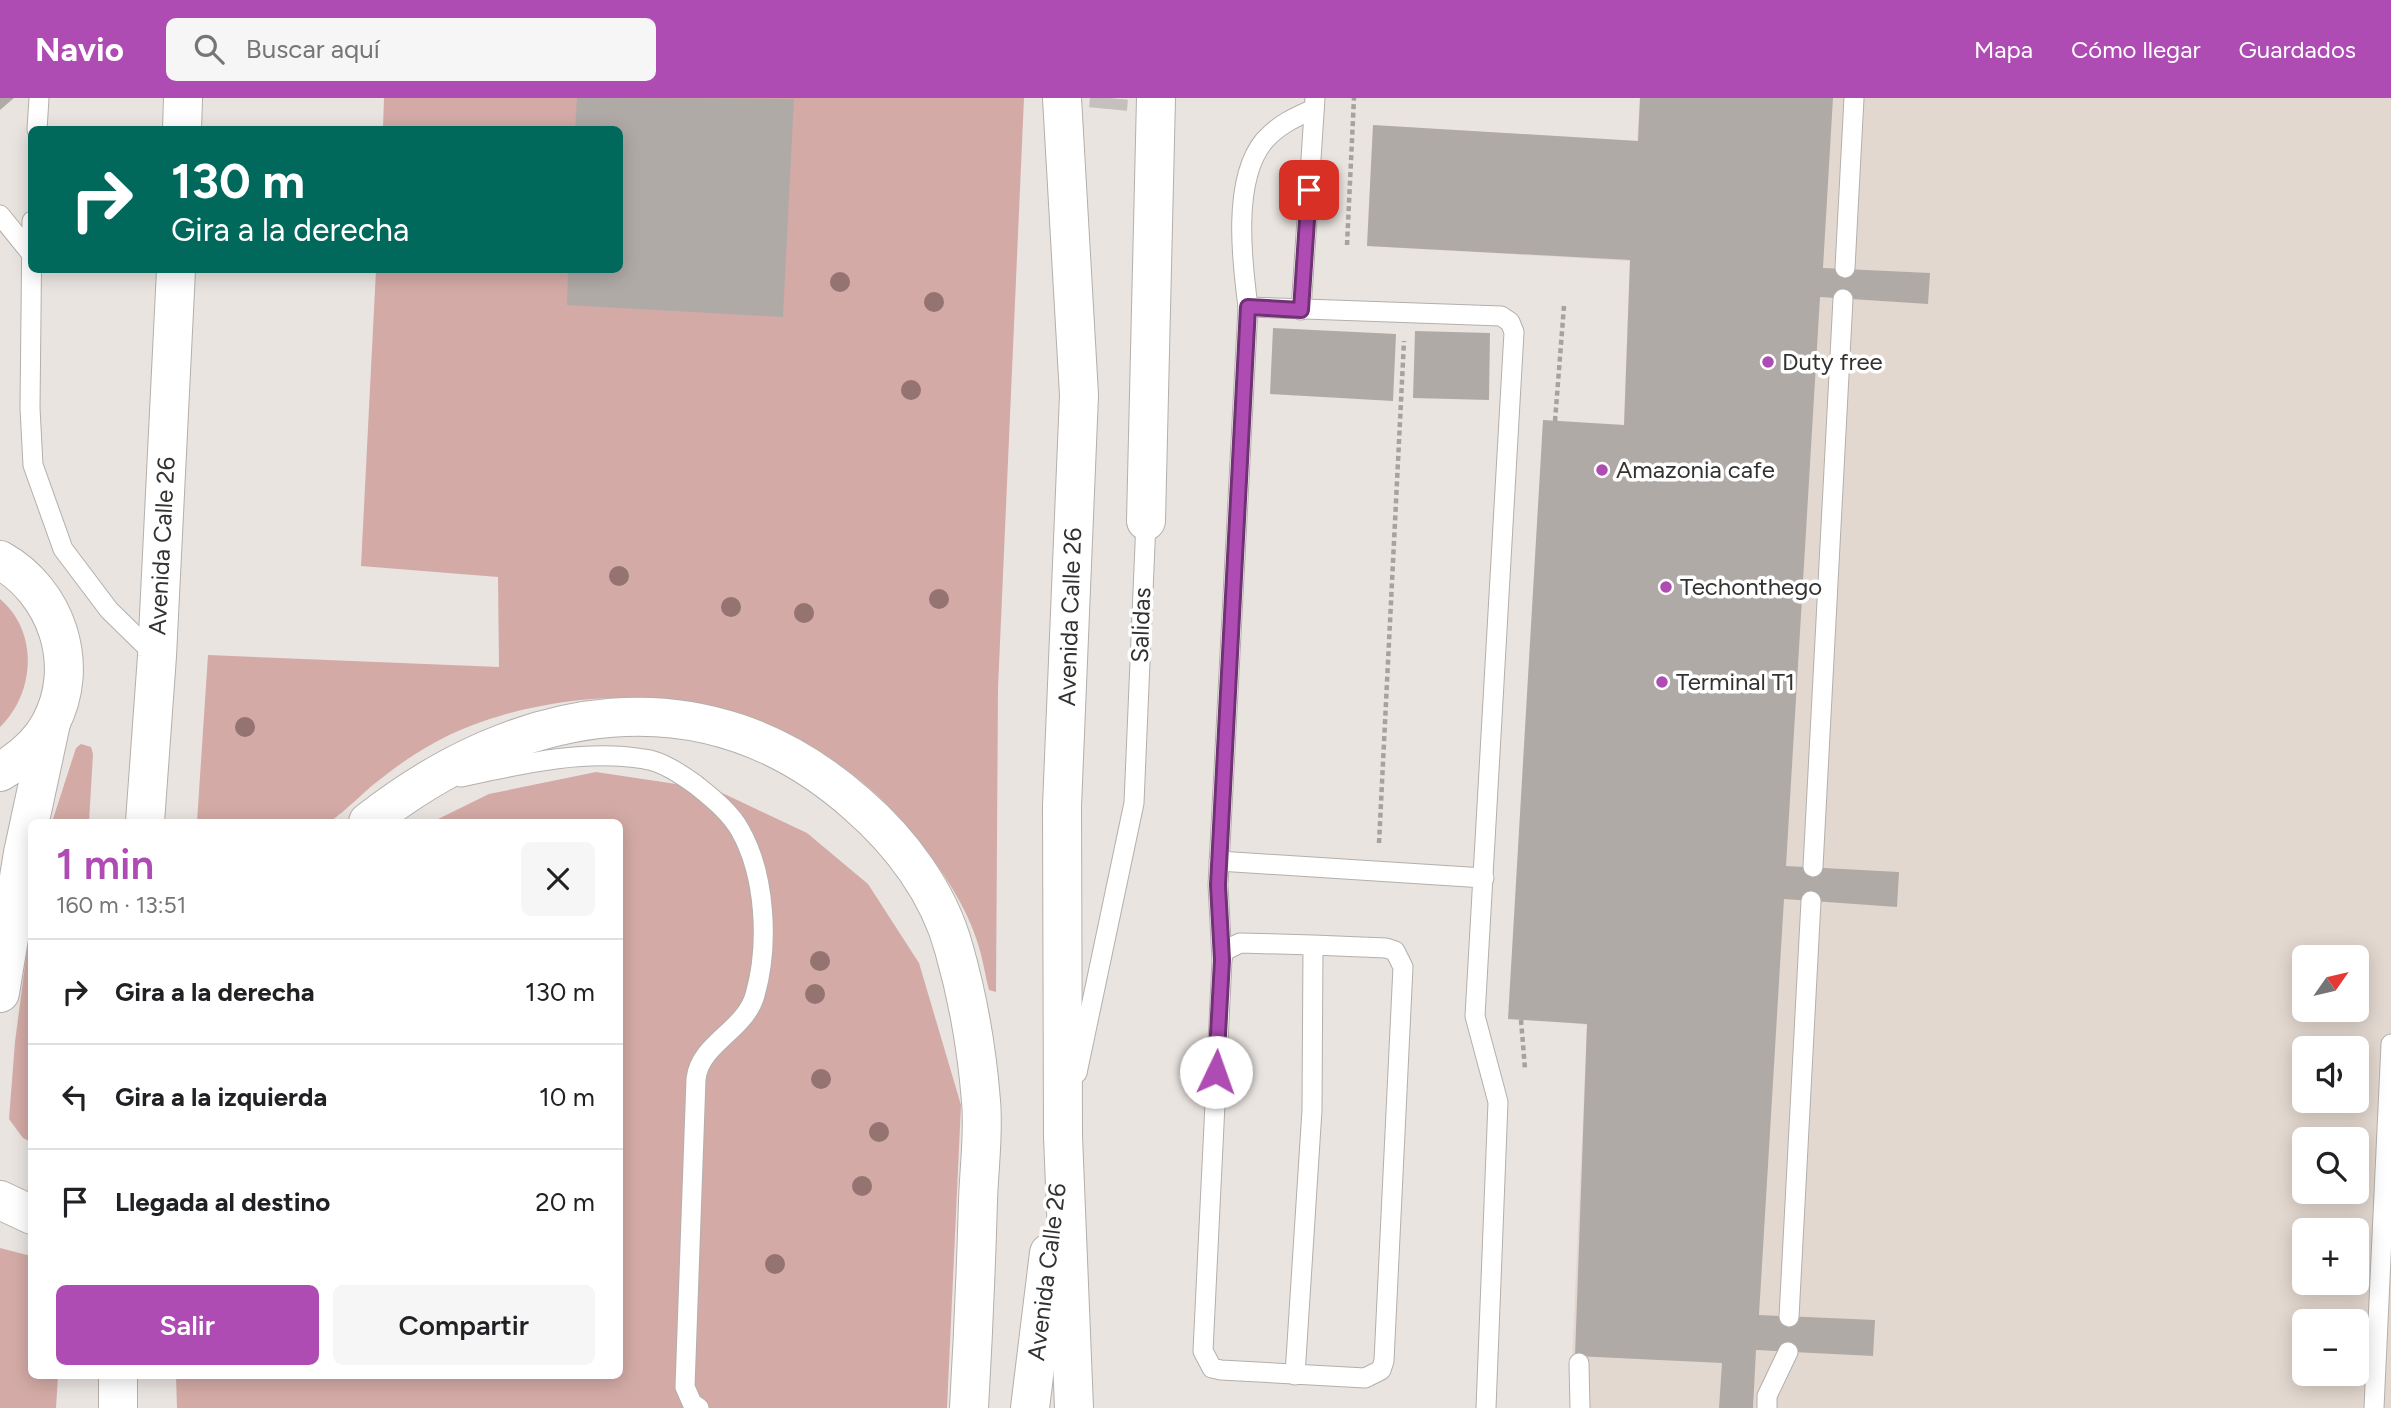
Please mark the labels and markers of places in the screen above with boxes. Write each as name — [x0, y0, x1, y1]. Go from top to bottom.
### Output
pin — [1279, 160, 1339, 220]
place label: Duty free — [1782, 347, 1883, 376]
marker: Duty free — [1760, 354, 1776, 370]
place label: Amazonia cafe — [1616, 455, 1775, 484]
marker: Amazonia cafe — [1594, 462, 1610, 478]
place label: Techonthego — [1680, 572, 1822, 601]
marker: Techonthego — [1658, 579, 1674, 595]
place label: Terminal T1 — [1676, 667, 1795, 696]
marker: Terminal T1 — [1654, 674, 1670, 690]

